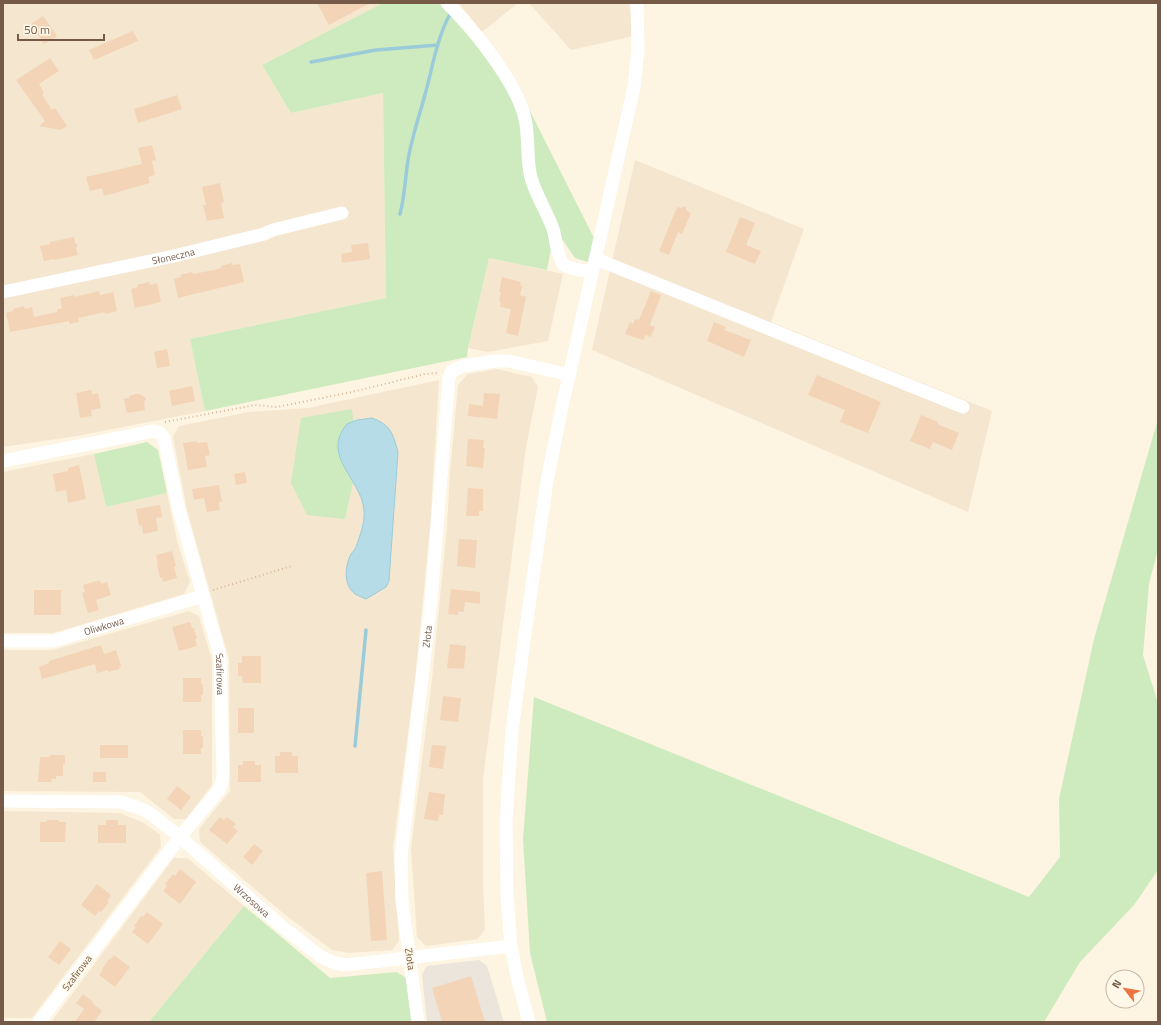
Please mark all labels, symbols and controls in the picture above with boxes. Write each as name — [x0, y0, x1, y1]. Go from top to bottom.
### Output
scale bar — [18, 16, 104, 42]
text: 50 m — [24, 20, 50, 39]
street label: Słoneczna — [150, 244, 196, 268]
street label: Oliwkowa — [82, 613, 126, 639]
street label: Złota — [418, 625, 436, 649]
street label: Szafirowa — [212, 651, 228, 695]
street label: Wrzosowa — [230, 880, 273, 920]
street label: Złota — [401, 947, 419, 971]
street label: Szafirowa — [58, 952, 96, 994]
north arrow — [1105, 969, 1145, 1009]
text: N — [1108, 976, 1125, 991]

